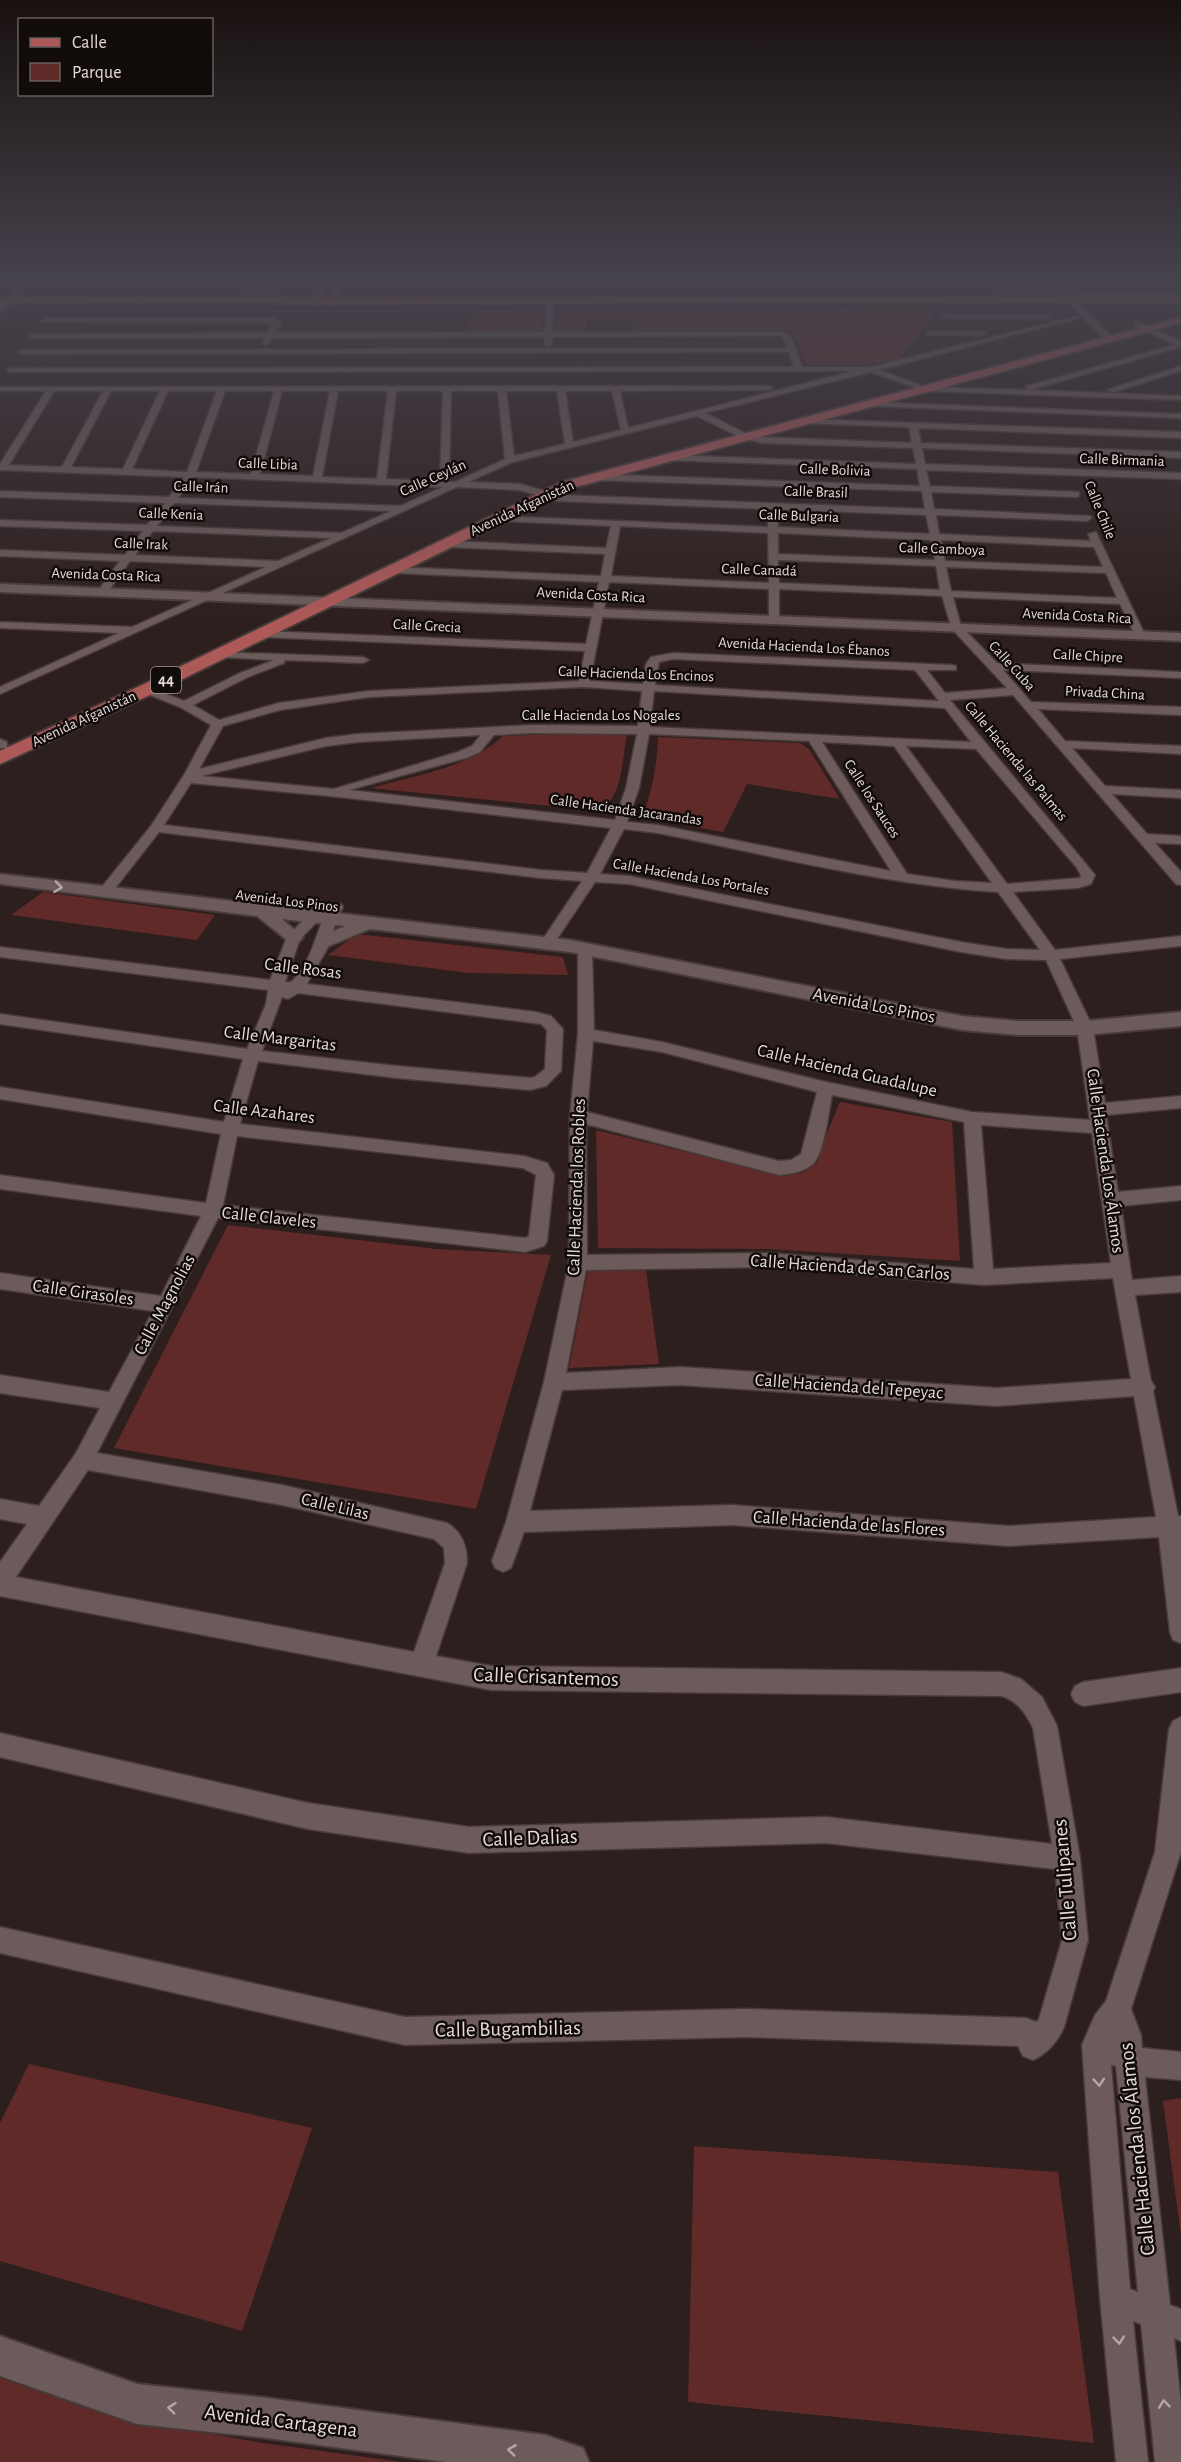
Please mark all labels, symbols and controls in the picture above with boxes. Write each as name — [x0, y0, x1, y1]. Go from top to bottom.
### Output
legend — [18, 18, 213, 96]
text: Calle — [72, 34, 107, 52]
text: Parque — [72, 64, 121, 82]
street label: Calle Birmania — [1079, 451, 1165, 469]
street label: Calle Libia — [238, 455, 298, 473]
street label: Calle Ceylán — [398, 457, 468, 499]
street label: Calle Bolivia — [799, 461, 871, 479]
street label: Avenida Afganistán — [468, 477, 576, 539]
street label: Calle Irán — [173, 479, 229, 495]
street label: Calle Chile — [1082, 479, 1118, 541]
street label: Calle Brasil — [784, 483, 848, 501]
street label: Calle Kenia — [138, 505, 204, 523]
street label: Calle Bulgaria — [759, 507, 839, 525]
street label: Calle Irak — [114, 536, 168, 552]
street label: Calle Camboya — [899, 540, 985, 558]
street label: Calle Canadá — [721, 561, 797, 579]
street label: Avenida Costa Rica — [51, 566, 161, 584]
street label: Avenida Costa Rica — [536, 585, 646, 605]
street label: Avenida Costa Rica — [1022, 606, 1132, 626]
street label: Calle Grecia — [392, 617, 462, 635]
street label: Avenida Hacienda Los Ébanos — [718, 633, 890, 659]
street label: Calle Cuba — [986, 638, 1038, 694]
street label: Calle Chipre — [1053, 647, 1123, 665]
street label: Calle Hacienda Los Encinos — [558, 664, 714, 684]
road number: 44 — [151, 667, 181, 693]
street label: Privada China — [1065, 683, 1145, 703]
street label: Avenida Afganistán — [30, 688, 138, 750]
street label: Calle Hacienda las Palmas — [962, 698, 1070, 824]
street label: Calle Hacienda Los Nogales — [522, 708, 680, 723]
street label: Calle los Sauces — [841, 757, 903, 841]
street label: Calle Hacienda Jacarandas — [549, 792, 703, 828]
street label: Calle Hacienda Los Portales — [612, 856, 770, 898]
one-way arrow — [53, 880, 63, 893]
street label: Avenida Los Pinos — [235, 887, 339, 915]
street label: Calle Rosas — [263, 955, 343, 983]
street label: Avenida Los Pinos — [811, 985, 937, 1027]
street label: Calle Margaritas — [223, 1023, 337, 1055]
street label: Calle Hacienda Guadalupe — [755, 1042, 939, 1100]
street label: Calle Hacienda Los Álamos — [1083, 1067, 1130, 1254]
street label: Calle Azahares — [212, 1097, 316, 1127]
street label: Calle Hacienda los Robles — [565, 1098, 589, 1276]
street label: Calle Claveles — [221, 1204, 317, 1232]
street label: Calle Magnolias — [131, 1252, 199, 1358]
street label: Calle Hacienda de San Carlos — [750, 1252, 950, 1284]
street label: Calle Girasoles — [31, 1277, 135, 1309]
street label: Calle Hacienda del Tepeyac — [754, 1371, 944, 1403]
street label: Calle Lilas — [299, 1490, 371, 1524]
street label: Calle Hacienda de las Flores — [753, 1508, 945, 1540]
street label: Calle Crisantemos — [473, 1664, 619, 1690]
street label: Calle Tulipanes — [1049, 1818, 1081, 1942]
street label: Calle Dalias — [482, 1826, 578, 1850]
street label: Calle Bugambilias — [435, 2017, 581, 2041]
street label: Calle Hacienda los Álamos — [1113, 2042, 1159, 2257]
one-way arrow — [1092, 2078, 1105, 2087]
one-way arrow — [1112, 2335, 1125, 2344]
one-way arrow — [1159, 2399, 1171, 2408]
street label: Avenida Cartagena — [203, 2401, 359, 2441]
one-way arrow — [168, 2402, 177, 2415]
one-way arrow — [507, 2445, 516, 2457]

